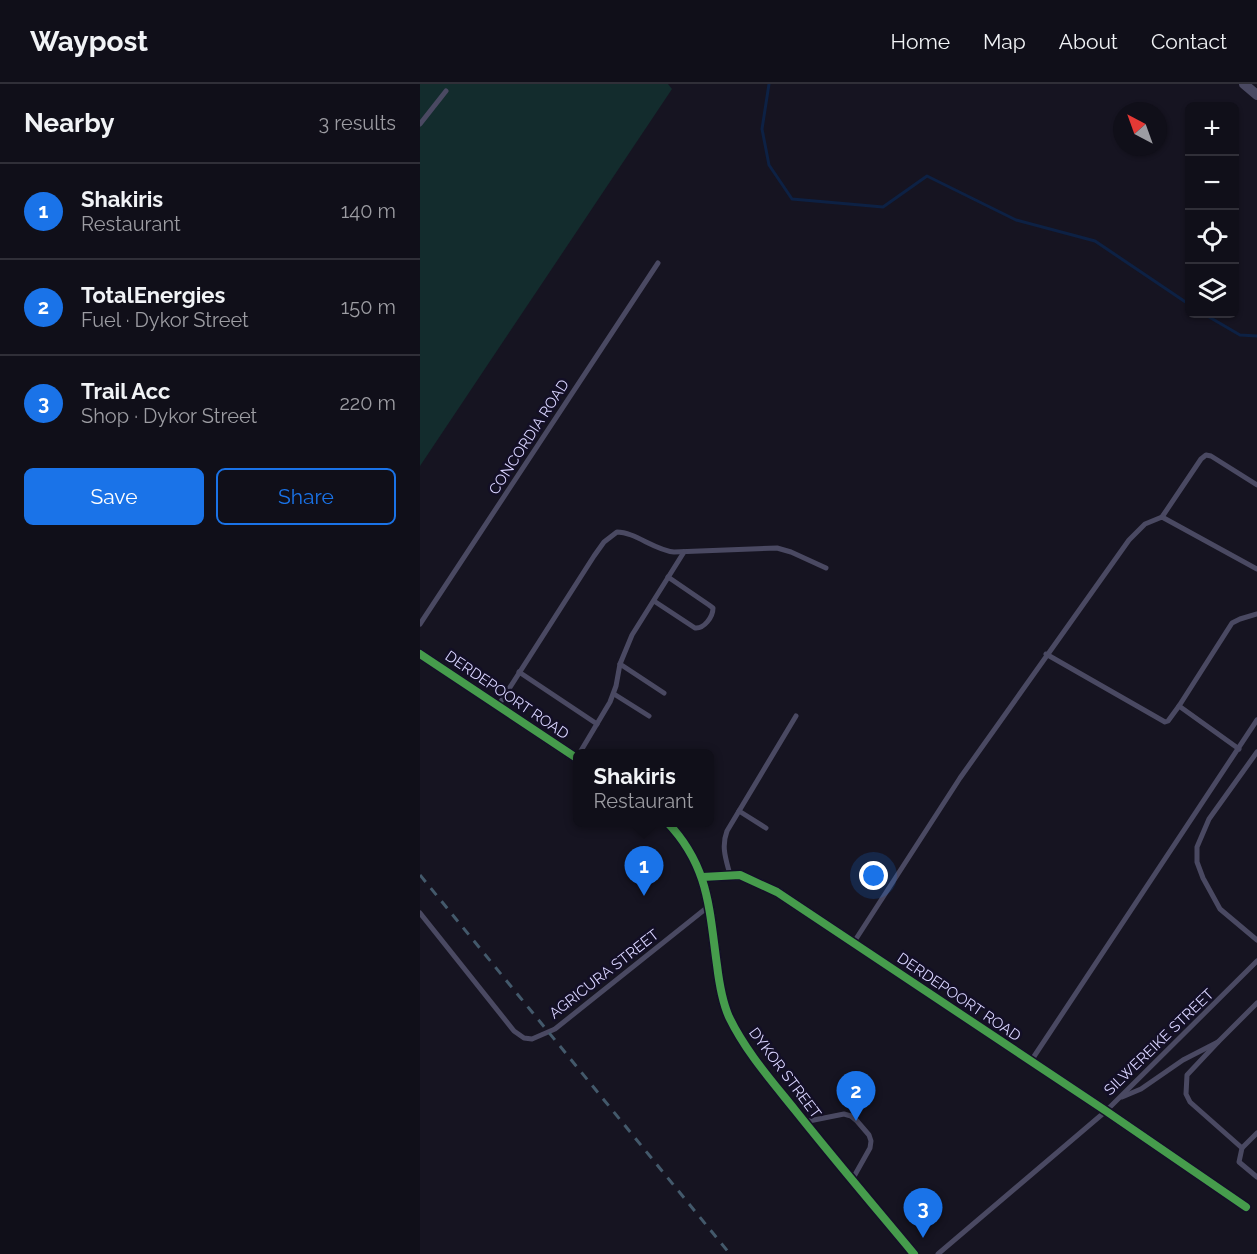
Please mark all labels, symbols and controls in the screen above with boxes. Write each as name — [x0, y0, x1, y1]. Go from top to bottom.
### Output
text: Waypost — [30, 25, 148, 58]
text: Home — [891, 29, 950, 54]
text: Map — [983, 29, 1026, 54]
text: About — [1059, 29, 1118, 54]
text: Contact — [1151, 29, 1227, 54]
north arrow — [1113, 102, 1167, 156]
map controls — [1185, 102, 1239, 318]
button: + — [1185, 102, 1239, 156]
text: Nearby — [24, 108, 114, 138]
text: 3 results — [318, 111, 396, 135]
button: − — [1185, 156, 1239, 210]
text: Shakiris — [81, 186, 163, 212]
text: 1 — [39, 199, 48, 223]
text: 140 m — [341, 199, 396, 223]
button: locate — [1185, 210, 1239, 264]
text: Restaurant — [81, 212, 181, 236]
button: layers — [1185, 264, 1239, 318]
text: TotalEnergies — [81, 282, 225, 308]
text: 2 — [38, 295, 49, 319]
text: 150 m — [341, 295, 396, 319]
text: Fuel · Dykor Street — [81, 308, 249, 332]
street label: CONCORDIA ROAD — [485, 376, 573, 498]
text: Trail Acc — [81, 378, 170, 404]
text: 3 — [38, 391, 49, 415]
text: 220 m — [339, 391, 396, 415]
text: Shop · Dykor Street — [81, 404, 257, 428]
button: Save — [24, 468, 204, 525]
button: Share — [216, 468, 396, 525]
street label: DERDEPOORT ROAD — [442, 647, 572, 743]
popup — [573, 749, 714, 827]
text: Shakiris — [594, 763, 676, 789]
text: Restaurant — [594, 789, 693, 813]
pin: 1 — [624, 846, 664, 896]
your location — [859, 861, 888, 890]
street label: AGRICURA STREET — [546, 926, 662, 1022]
street label: DERDEPOORT ROAD — [894, 949, 1024, 1045]
street label: SILWEREIKE STREET — [1100, 985, 1218, 1099]
street label: DYKOR STREET — [745, 1024, 825, 1122]
pin: 2 — [836, 1072, 876, 1121]
pin: 3 — [904, 1188, 942, 1238]

